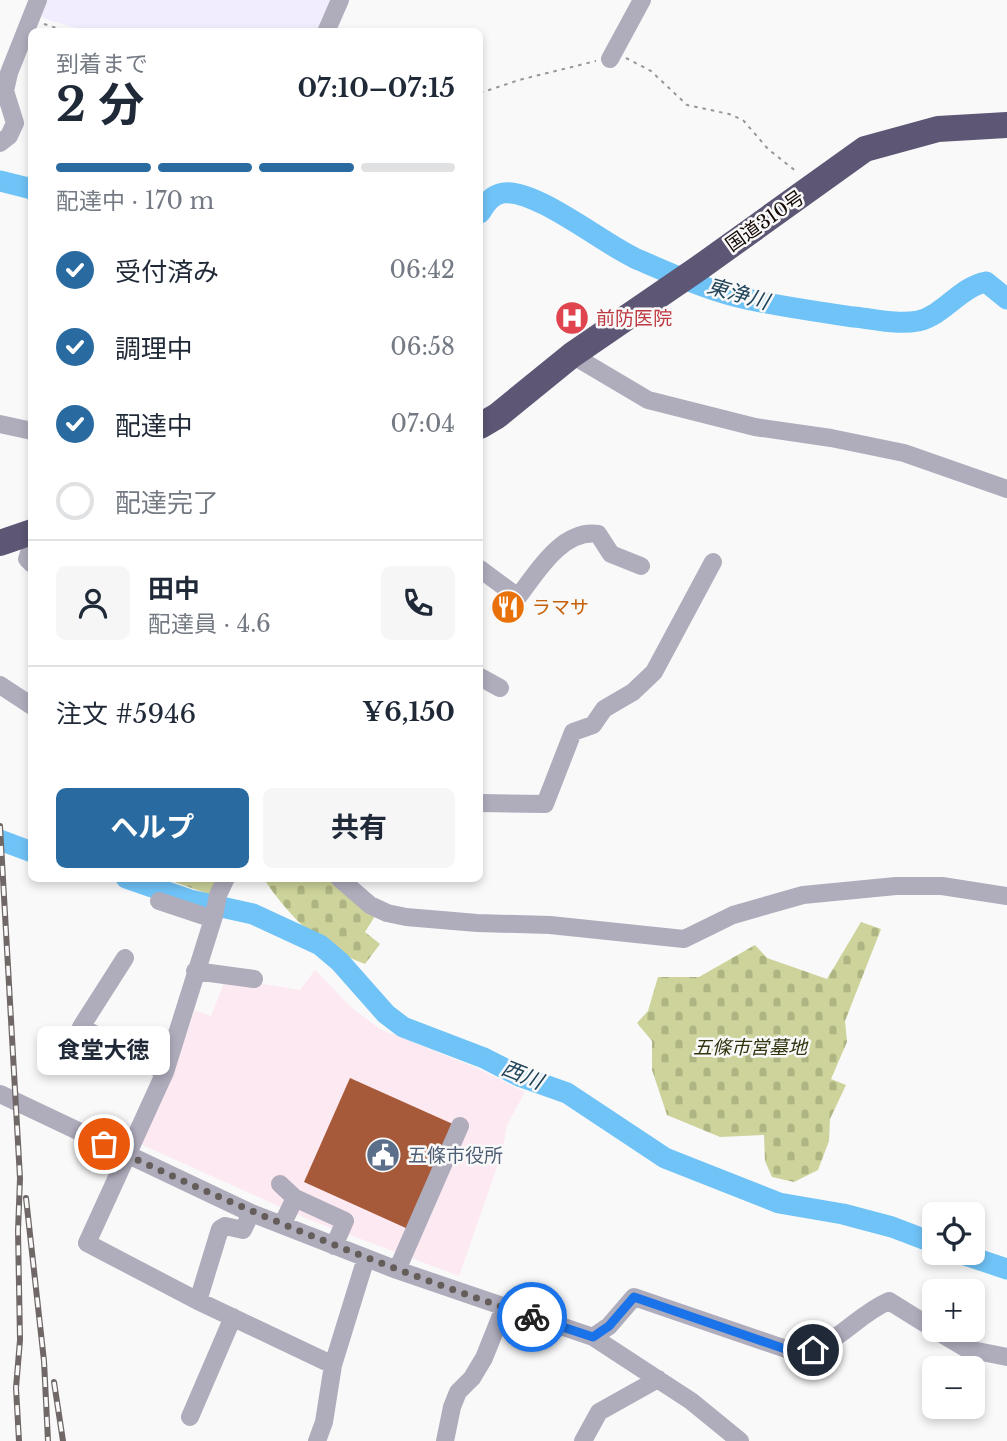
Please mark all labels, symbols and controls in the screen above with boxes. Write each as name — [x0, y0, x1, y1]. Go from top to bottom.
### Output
text: 到着まで — [56, 50, 148, 78]
text: 07:10–07:15 — [297, 72, 455, 104]
text: 2 分 — [56, 76, 144, 133]
street label: 国道310号 — [721, 186, 809, 256]
text: 配達中 · 170 m — [56, 187, 214, 215]
icon: check — [56, 251, 94, 289]
text: 受付済み — [115, 256, 219, 288]
text: 06:42 — [390, 256, 455, 284]
water label: 東浄川 — [704, 273, 774, 316]
hospital icon: 前防医院 — [553, 299, 591, 337]
place label: 前防医院 — [596, 307, 672, 330]
icon: check — [56, 328, 94, 366]
text: 調理中 — [115, 333, 193, 365]
text: 06:58 — [390, 333, 455, 361]
icon: check — [56, 405, 94, 443]
text: 配達中 — [115, 410, 193, 442]
text: 07:04 — [391, 410, 455, 438]
text: 配達完了 — [115, 487, 219, 519]
button: person — [56, 566, 130, 640]
button: phone — [381, 566, 455, 640]
text: 田中 — [148, 573, 200, 605]
restaurant icon: ラマサ — [489, 588, 527, 626]
place label: ラマサ — [532, 596, 589, 619]
text: 配達員 · 4.6 — [148, 610, 271, 638]
text: ¥6,150 — [362, 696, 455, 728]
text: 注文 #5946 — [56, 698, 196, 730]
button: ヘルプ — [56, 788, 249, 868]
button: 共有 — [263, 788, 455, 868]
callout: 食堂大徳 — [38, 1025, 170, 1074]
text: 食堂大徳 — [58, 1036, 150, 1064]
park label: 五條市営墓地 — [693, 1036, 809, 1059]
water label: 西川 — [498, 1055, 548, 1096]
pin — [74, 1114, 134, 1174]
icon: bag — [85, 1125, 123, 1163]
public building icon: 五條市役所 — [364, 1136, 402, 1174]
place label: 五條市役所 — [408, 1144, 503, 1167]
map controls — [922, 1202, 985, 1419]
button: locate — [922, 1202, 985, 1265]
button: + — [922, 1279, 985, 1342]
courier — [497, 1282, 567, 1352]
icon: bike — [513, 1298, 551, 1336]
pin — [783, 1320, 843, 1380]
icon: home — [794, 1331, 832, 1369]
button: − — [922, 1356, 985, 1419]

